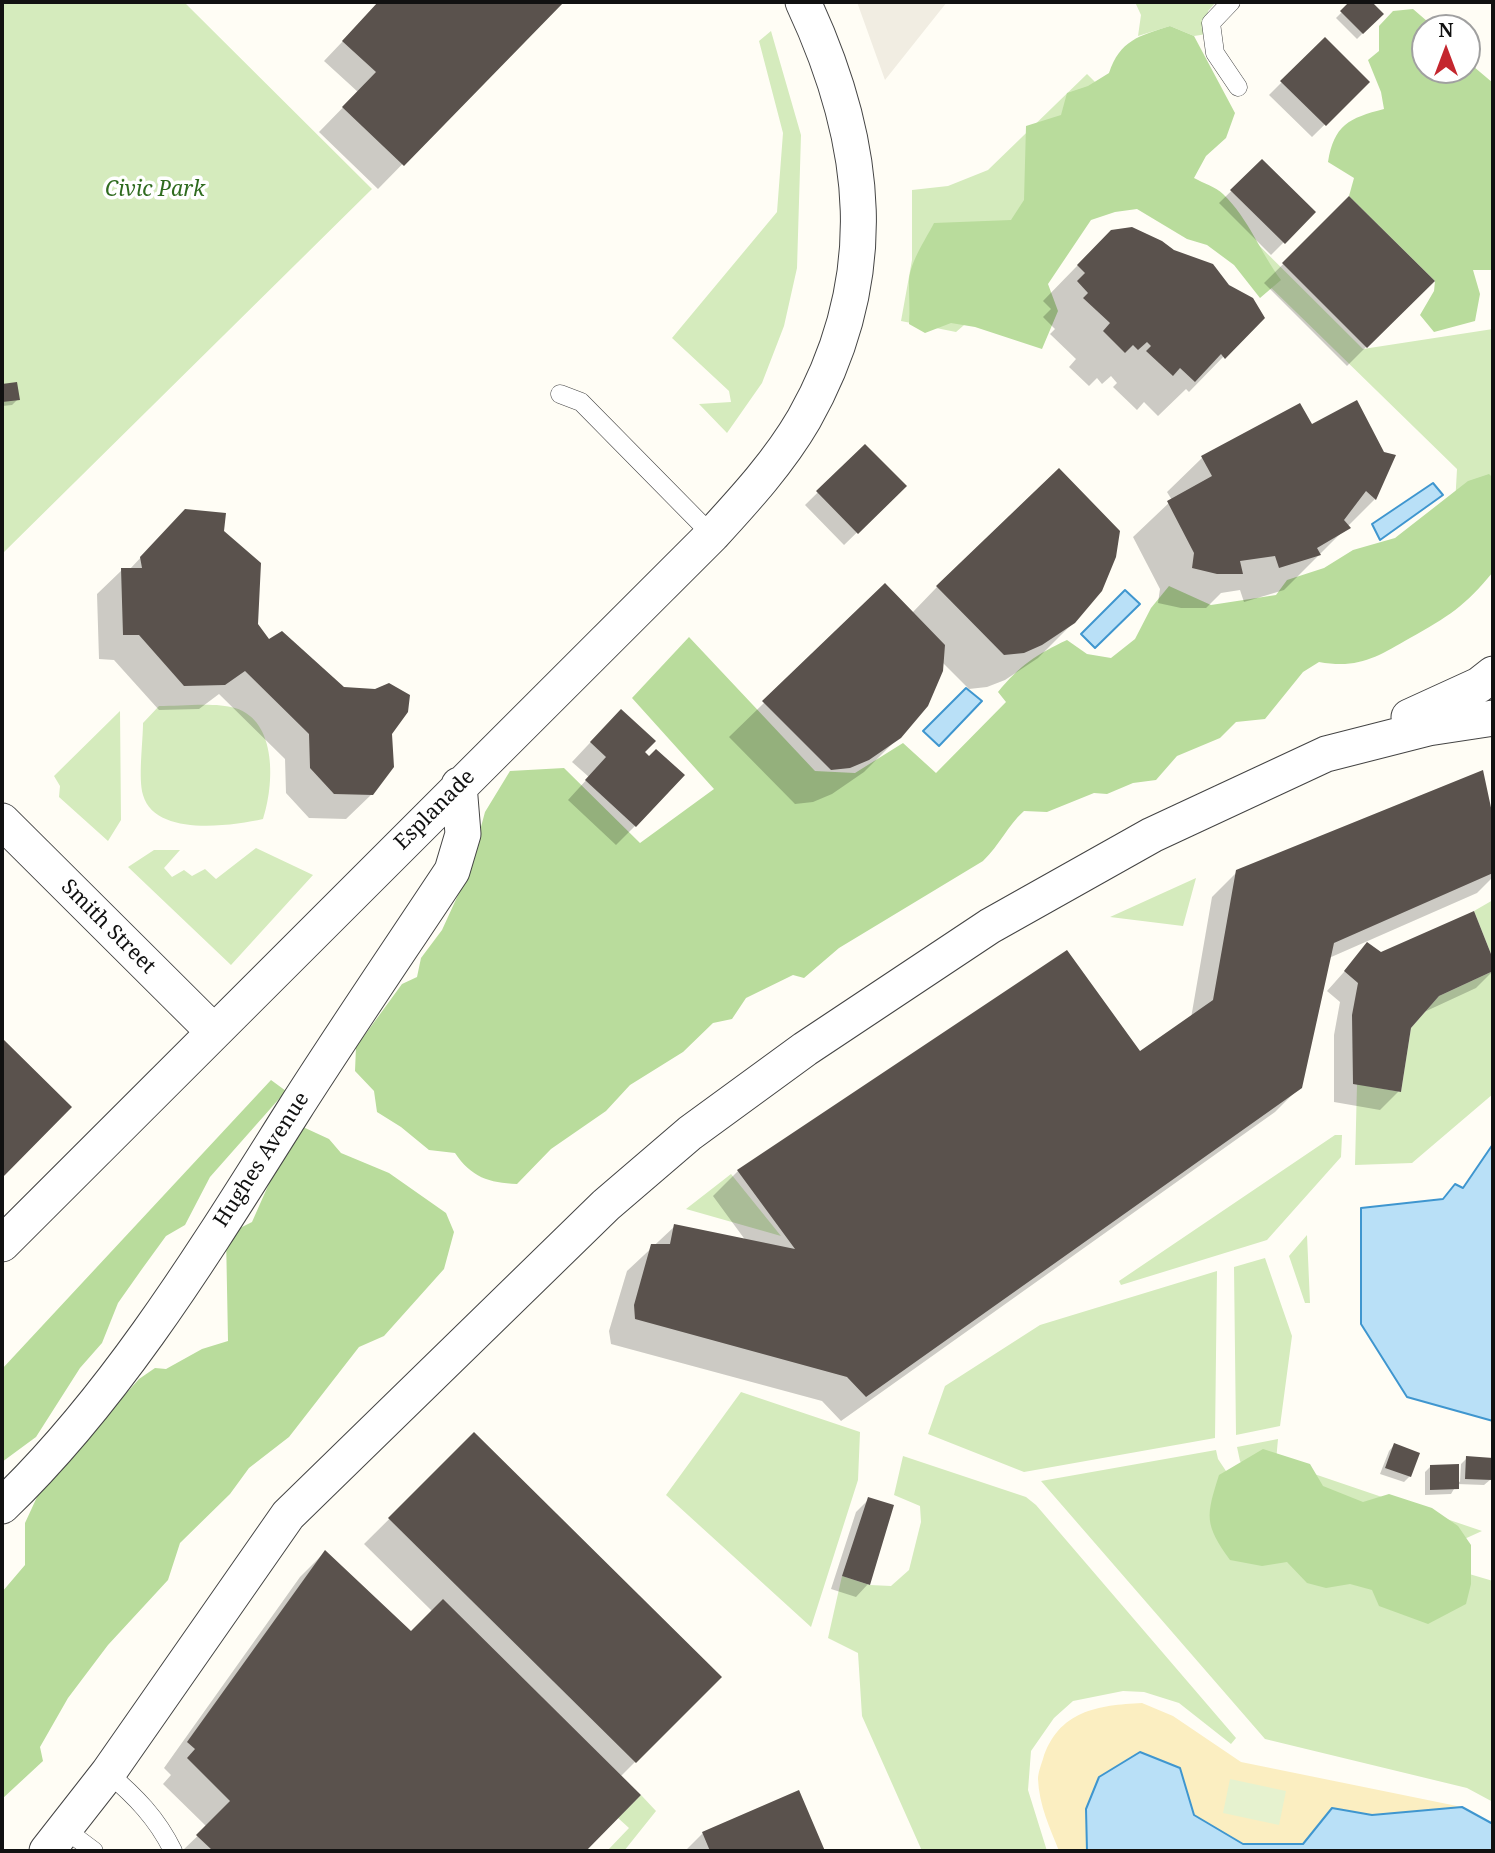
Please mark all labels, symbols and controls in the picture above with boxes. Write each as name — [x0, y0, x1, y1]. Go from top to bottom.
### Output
north arrow — [1411, 14, 1481, 84]
text: N — [1439, 17, 1453, 43]
park label: Civic Park — [105, 177, 205, 203]
street label: Esplanade — [390, 765, 480, 855]
street label: Smith Street — [56, 875, 160, 979]
street label: Hughes Avenue — [209, 1088, 315, 1232]

